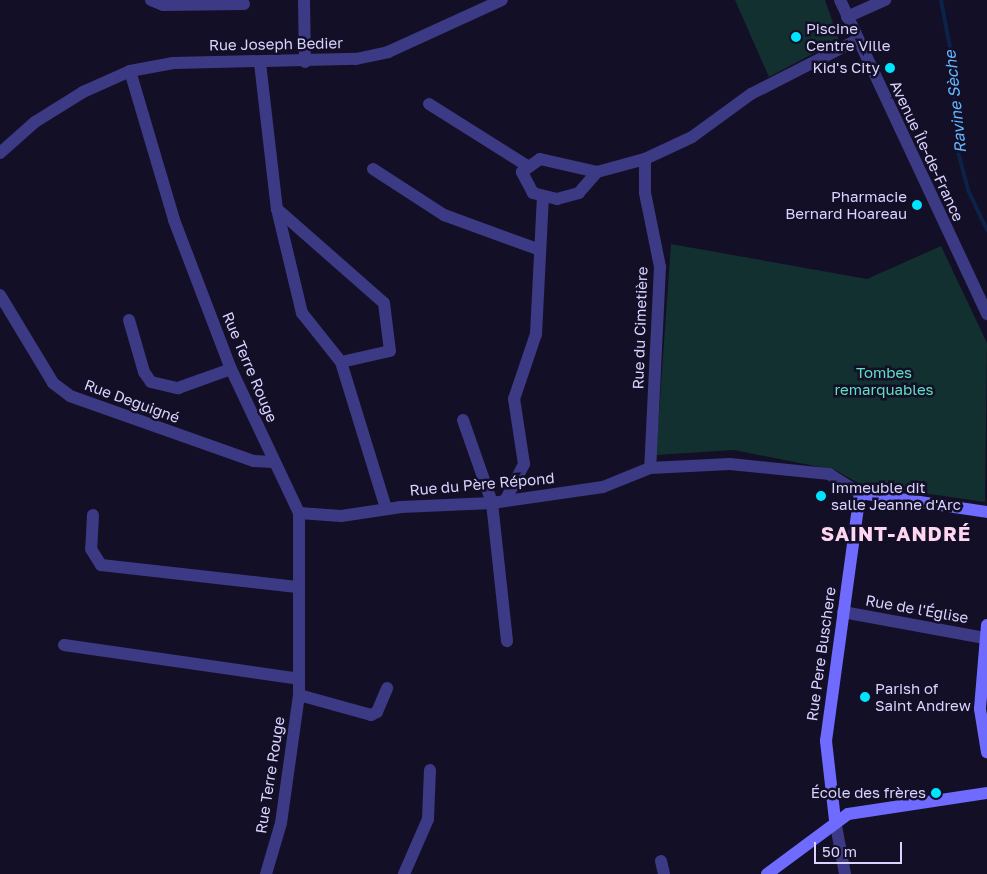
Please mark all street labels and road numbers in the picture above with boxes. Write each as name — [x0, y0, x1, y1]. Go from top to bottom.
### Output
street label: Rue Joseph Bedier — [209, 34, 343, 54]
street label: Avenue Île-de-France — [886, 78, 968, 224]
street label: Rue du Cimetière — [629, 266, 651, 390]
street label: Rue Terre Rouge — [219, 309, 281, 425]
street label: Rue Deguigné — [82, 375, 182, 427]
street label: Rue du Père Répond — [409, 469, 555, 499]
street label: Rue Pere Buschere — [803, 586, 839, 722]
street label: Rue de l'Église — [864, 591, 970, 627]
street label: Rue Terre Rouge — [252, 715, 288, 835]

